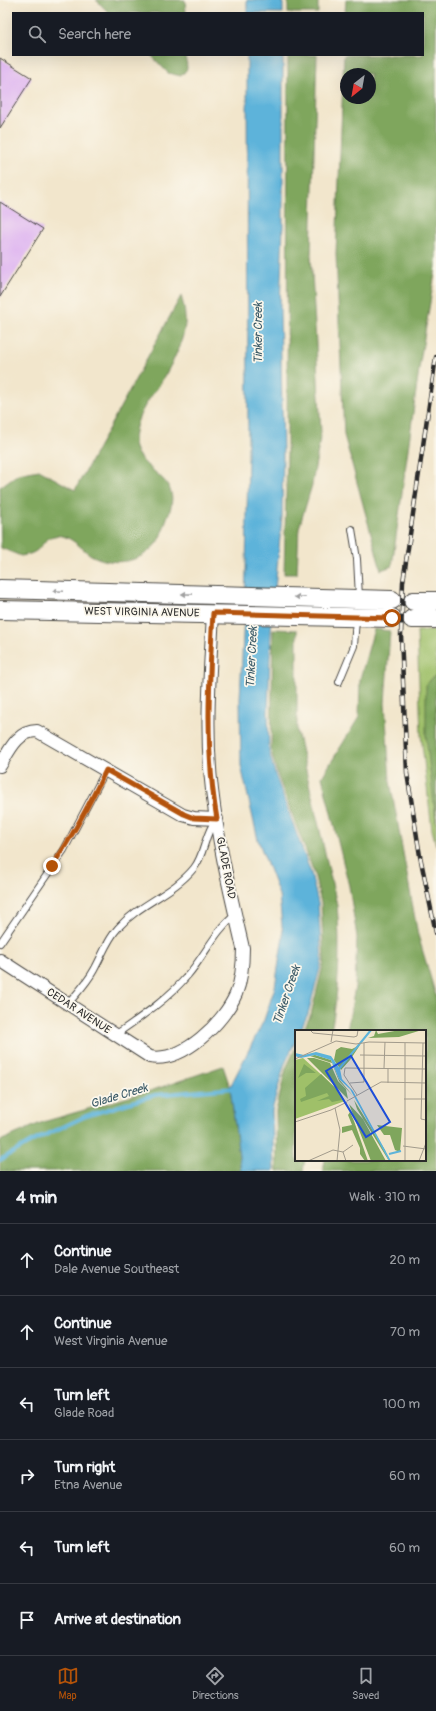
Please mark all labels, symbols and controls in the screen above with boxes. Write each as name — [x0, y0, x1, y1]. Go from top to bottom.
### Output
search box — [12, 12, 424, 56]
icon: search — [26, 23, 48, 45]
text: Search here — [58, 25, 131, 44]
north arrow — [340, 68, 376, 104]
water label: Tinker Creek — [251, 301, 266, 364]
one-way arrow — [51, 588, 64, 594]
one-way arrow — [181, 591, 193, 598]
one-way arrow — [293, 594, 306, 600]
street label: WEST VIRGINIA AVENUE — [84, 604, 200, 620]
route start — [383, 609, 401, 627]
water label: Tinker Creek — [243, 625, 261, 688]
street label: GLADE ROAD — [214, 836, 238, 900]
route end — [43, 857, 61, 875]
water label: Tinker Creek — [270, 963, 304, 1027]
street label: CEDAR AVENUE — [44, 985, 114, 1037]
inset map — [295, 1030, 426, 1161]
water label: Glade Creek — [89, 1080, 150, 1112]
text: 4 min — [16, 1187, 57, 1208]
text: Walk · 310 m — [349, 1189, 420, 1205]
text: Continue — [54, 1242, 112, 1261]
icon: ahead — [16, 1249, 38, 1271]
text: 20 m — [389, 1252, 420, 1268]
text: Dale Avenue Southeast — [54, 1261, 179, 1277]
text: Continue — [54, 1314, 112, 1333]
icon: ahead — [16, 1321, 38, 1343]
text: 70 m — [390, 1324, 420, 1340]
text: West Virginia Avenue — [54, 1333, 167, 1349]
text: Turn left — [54, 1386, 110, 1405]
icon: left — [16, 1393, 38, 1415]
text: 100 m — [383, 1396, 420, 1412]
text: Glade Road — [54, 1405, 114, 1421]
text: Turn right — [54, 1458, 115, 1477]
icon: right — [16, 1465, 38, 1487]
text: 60 m — [389, 1468, 420, 1484]
text: Etna Avenue — [54, 1477, 122, 1493]
icon: left — [16, 1537, 38, 1559]
text: Turn left — [54, 1538, 110, 1557]
text: 60 m — [389, 1540, 420, 1556]
icon: arrive — [16, 1609, 38, 1631]
text: Arrive at destination — [54, 1610, 181, 1629]
tab: Map — [57, 1665, 79, 1702]
tab: Directions — [192, 1665, 239, 1702]
tab: Saved — [352, 1665, 379, 1702]

